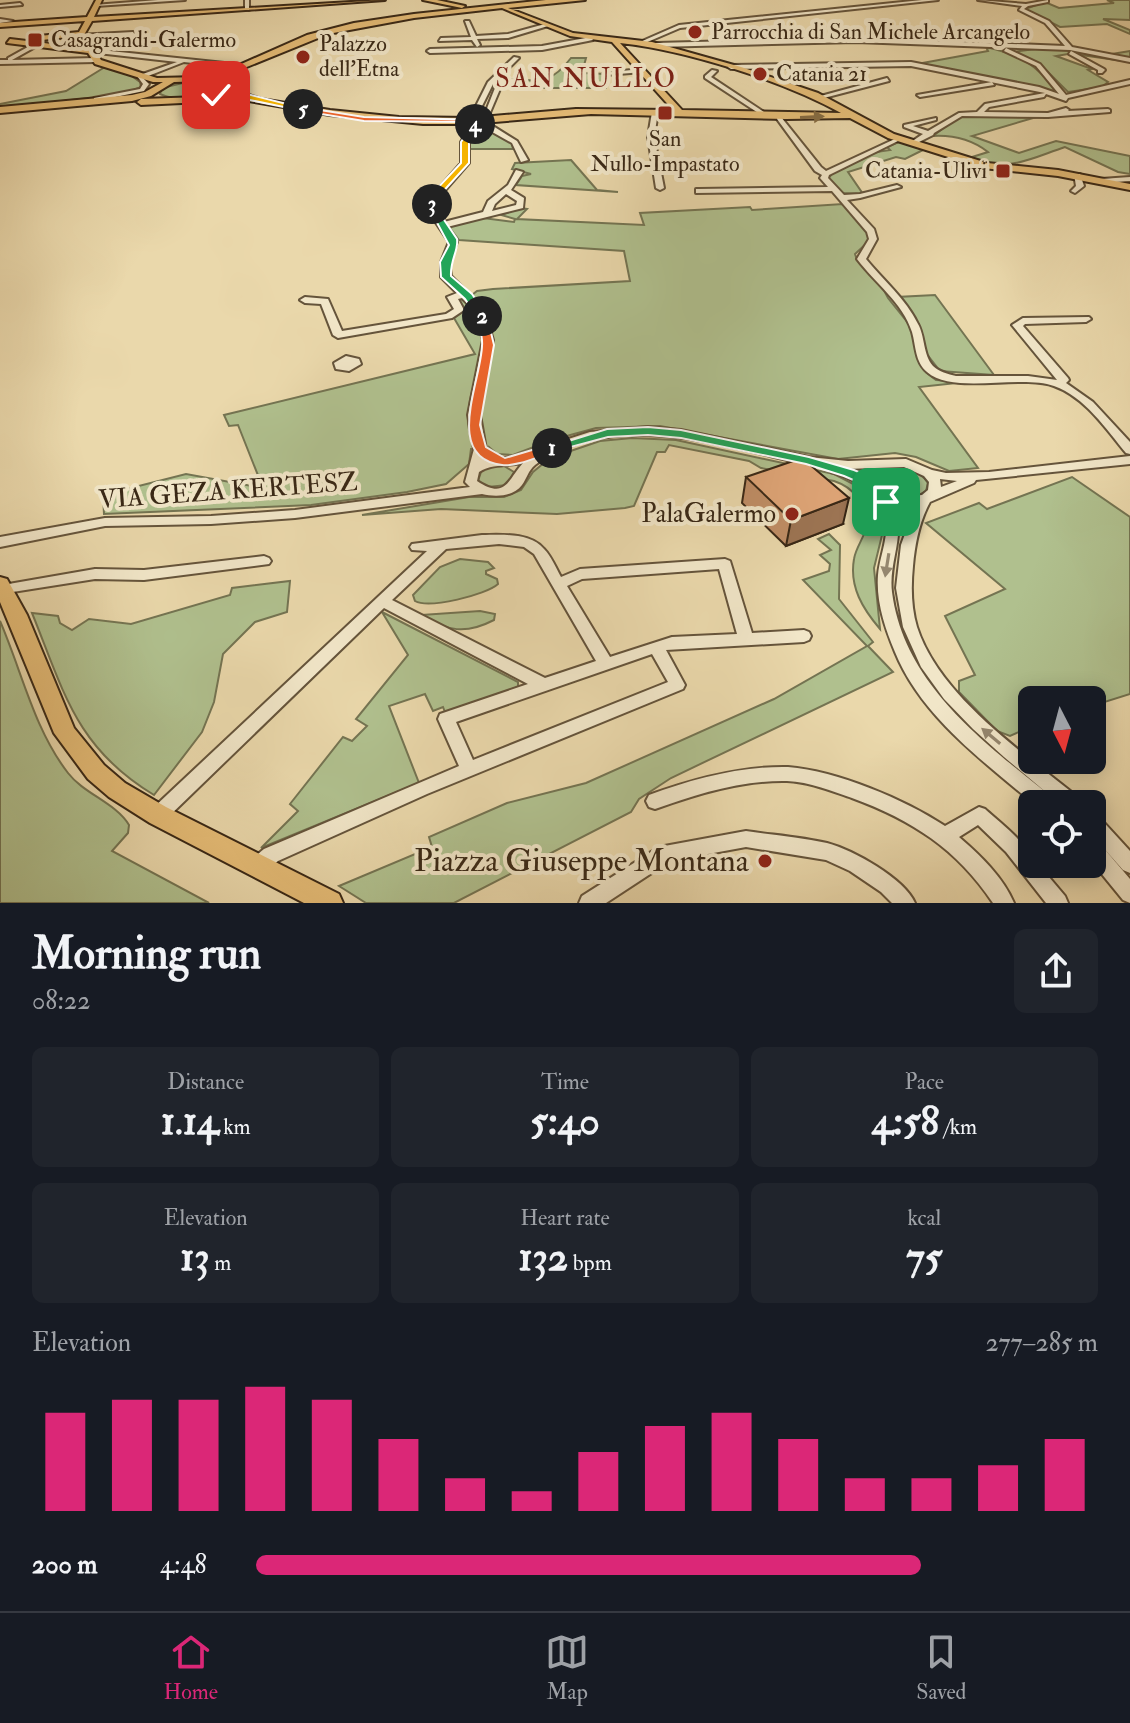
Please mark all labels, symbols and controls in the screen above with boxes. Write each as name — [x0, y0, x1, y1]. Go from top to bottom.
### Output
place label: Parrocchia di San Michele Arcangelo — [711, 18, 1030, 46]
marker: Parrocchia di San Michele Arcangelo — [686, 23, 704, 41]
place label: Casagrandi-Galermo — [51, 26, 236, 54]
place label: Palazzo dell'Etna — [319, 30, 400, 83]
marker: Casagrandi-Galermo — [26, 31, 44, 49]
marker: Palazzo dell'Etna — [294, 48, 312, 66]
place label: Catania 21 — [776, 60, 867, 88]
pin — [182, 61, 250, 129]
district label: SAN NULLO — [495, 63, 677, 95]
marker: Catania 21 — [751, 65, 769, 83]
icon: check — [194, 73, 238, 117]
pin: 5 — [283, 89, 323, 129]
text: 5 — [298, 95, 308, 123]
pin: 4 — [455, 104, 495, 144]
marker: San Nullo-Impastato — [656, 104, 674, 122]
text: 4 — [469, 110, 481, 138]
one-way arrow — [800, 110, 825, 123]
place label: San Nullo-Impastato — [590, 125, 740, 179]
place label: Catania-Ulivi — [865, 157, 987, 185]
marker: Catania-Ulivi — [994, 162, 1012, 180]
pin: 3 — [412, 184, 452, 224]
text: 3 — [428, 190, 436, 218]
pin: 2 — [462, 296, 502, 336]
text: 2 — [476, 302, 488, 330]
pin: 1 — [532, 428, 572, 468]
text: 1 — [548, 434, 556, 462]
street label: VIA GEZA KERTESZ — [97, 466, 359, 516]
pin — [852, 468, 920, 536]
icon: arrive — [864, 480, 908, 524]
place label: PalaGalermo — [641, 498, 776, 530]
marker: PalaGalermo — [783, 505, 801, 523]
one-way arrow — [880, 552, 892, 577]
north arrow — [1018, 686, 1106, 774]
map controls — [1018, 686, 1106, 878]
one-way arrow — [981, 728, 1001, 745]
button: locate — [1018, 790, 1106, 878]
place label: Piazza Giuseppe Montana — [414, 841, 750, 881]
marker: Piazza Giuseppe Montana — [756, 852, 774, 870]
text: Morning run — [32, 927, 261, 982]
button: share — [1014, 929, 1098, 1013]
text: 08:22 — [32, 985, 90, 1017]
text: Distance — [167, 1068, 244, 1096]
text: Time — [541, 1068, 589, 1096]
text: Pace — [905, 1068, 944, 1096]
text: 1.14 — [161, 1096, 219, 1147]
text: 5:40 — [530, 1096, 600, 1147]
text: 4:58 — [871, 1096, 939, 1147]
text: km — [219, 1113, 251, 1141]
text: /km — [939, 1113, 977, 1141]
text: Elevation — [164, 1204, 248, 1232]
text: Heart rate — [520, 1204, 610, 1232]
text: kcal — [907, 1204, 941, 1232]
text: 13 — [180, 1232, 210, 1283]
text: 132 — [518, 1232, 568, 1283]
text: 75 — [906, 1232, 942, 1283]
text: m — [210, 1249, 231, 1277]
text: bpm — [568, 1249, 612, 1277]
text: Elevation — [32, 1327, 131, 1359]
text: 277–285 m — [985, 1327, 1098, 1359]
text: 200 m — [32, 1549, 97, 1581]
text: 4:48 — [160, 1549, 207, 1581]
tab: Home — [164, 1630, 218, 1706]
tab: Map — [545, 1630, 589, 1706]
tab: Saved — [916, 1630, 966, 1706]

